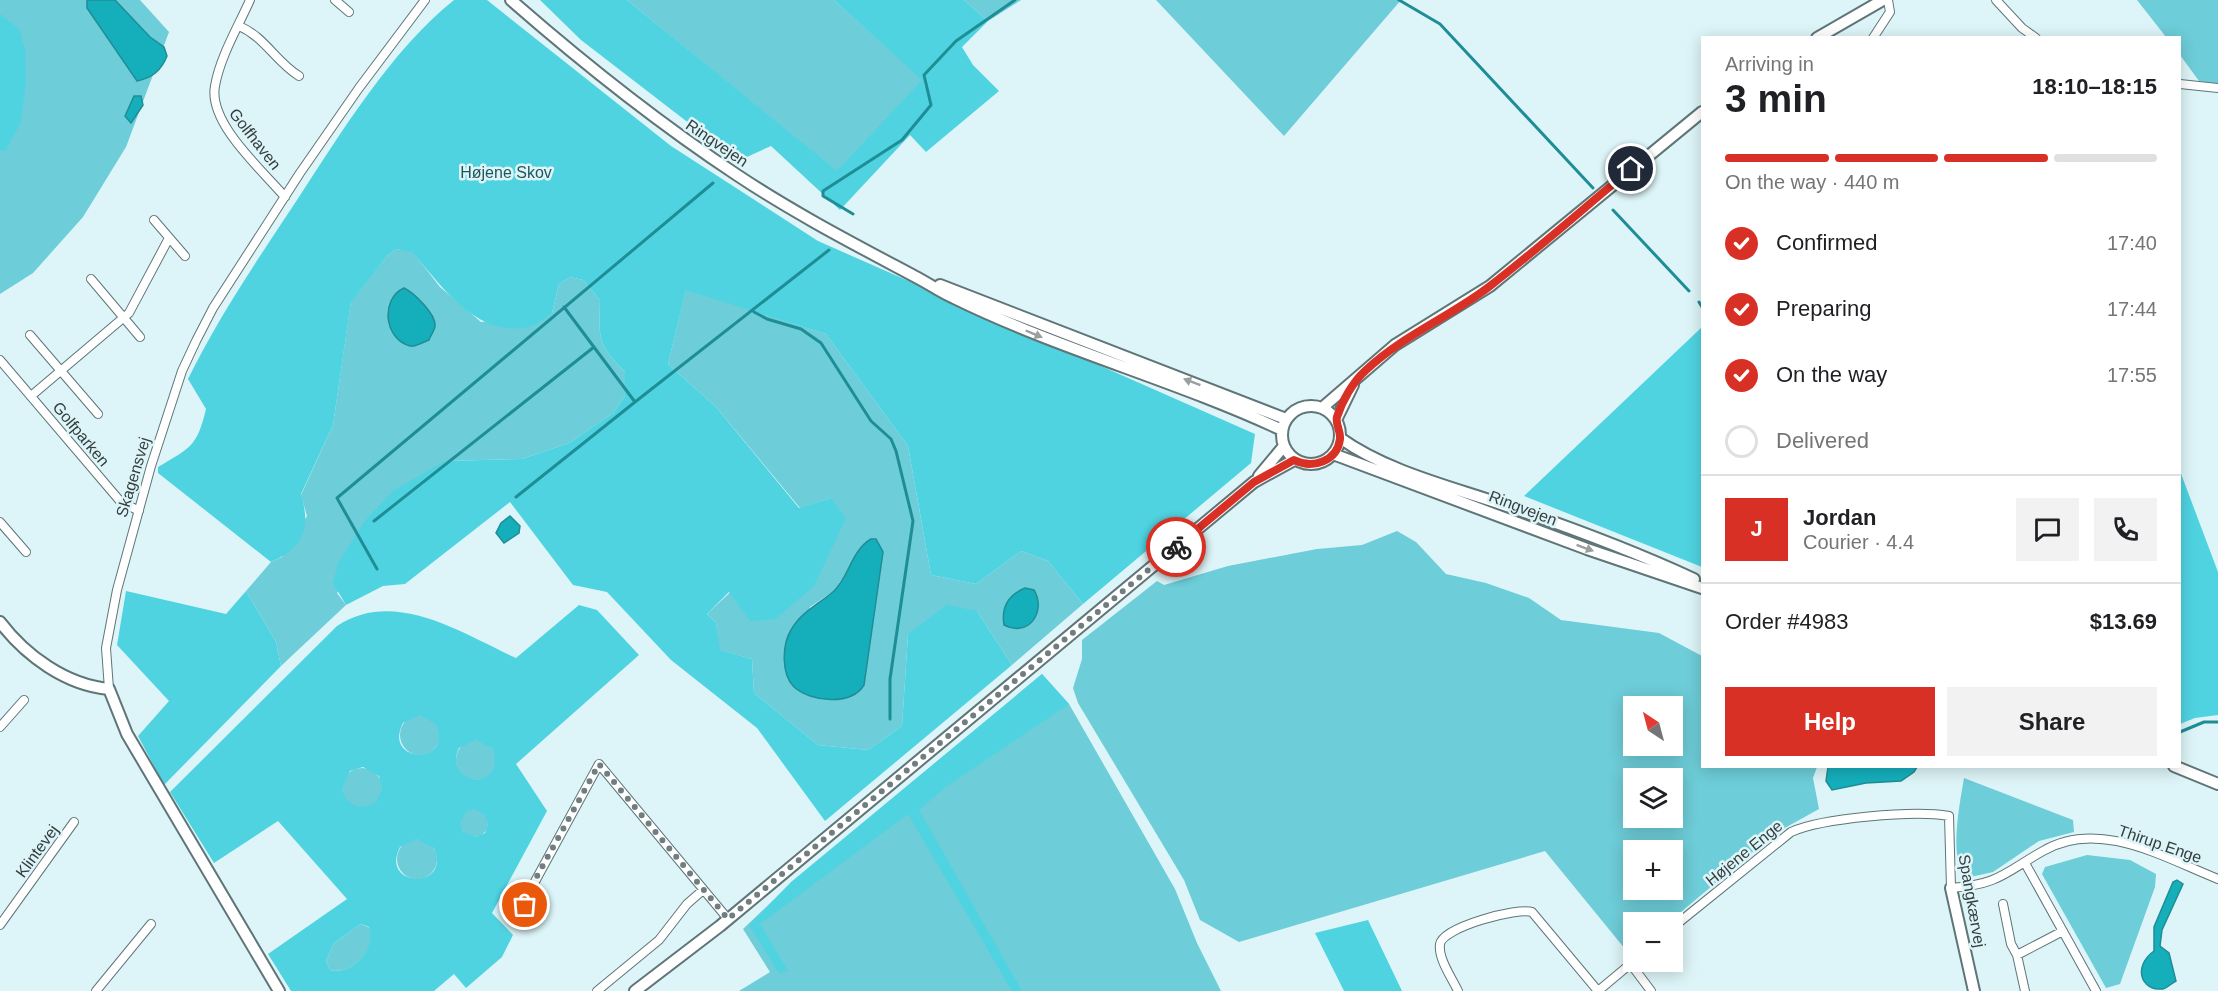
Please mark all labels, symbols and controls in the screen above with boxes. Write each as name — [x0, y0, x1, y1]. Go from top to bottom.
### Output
text: Arriving in — [1725, 53, 1814, 75]
text: 18:10–18:15 — [2032, 74, 2157, 99]
text: 3 min — [1725, 77, 1827, 120]
street label: Golfhaven — [226, 105, 284, 173]
street label: Ringvejen — [683, 116, 751, 170]
pin — [1605, 143, 1656, 194]
icon: home — [1614, 152, 1647, 185]
park label: Højene Skov — [460, 164, 552, 181]
text: On the way · 440 m — [1725, 171, 1900, 193]
icon: check — [1725, 227, 1758, 260]
text: Confirmed — [1776, 230, 1877, 255]
text: 17:40 — [2107, 232, 2157, 254]
icon: check — [1725, 293, 1758, 326]
text: Preparing — [1776, 296, 1871, 321]
text: 17:44 — [2107, 298, 2157, 320]
one-way arrow — [1026, 329, 1044, 339]
icon: check — [1725, 359, 1758, 392]
text: On the way — [1776, 362, 1887, 387]
text: 17:55 — [2107, 364, 2157, 386]
one-way arrow — [1183, 377, 1201, 387]
street label: Golfparken — [49, 399, 113, 469]
text: Delivered — [1776, 428, 1869, 453]
street label: Skagensvej — [113, 435, 153, 519]
street label: Ringvejen — [1487, 487, 1559, 529]
button: chat — [2016, 498, 2079, 561]
button: phone — [2094, 498, 2157, 561]
text: Jordan — [1803, 505, 1876, 530]
text: J — [1750, 516, 1763, 541]
courier — [1146, 517, 1206, 577]
icon: bike — [1160, 531, 1193, 564]
text: Courier · 4.4 — [1803, 531, 1914, 553]
one-way arrow — [1576, 543, 1594, 553]
text: Order #4983 — [1725, 609, 1849, 634]
text: $13.69 — [2090, 609, 2157, 634]
button: Help — [1725, 687, 1935, 756]
button: Share — [1947, 687, 2157, 756]
north arrow — [1623, 696, 1683, 756]
map controls — [1623, 696, 1683, 972]
button: layers — [1623, 768, 1683, 828]
street label: Højene Enge — [1702, 817, 1786, 889]
street label: Klintevej — [12, 822, 62, 880]
street label: Thirup Enge — [2116, 822, 2204, 866]
button: + — [1623, 840, 1683, 900]
street label: Spangkærvej — [1955, 853, 1989, 949]
pin — [499, 879, 550, 930]
icon: bag — [508, 888, 541, 921]
button: − — [1623, 912, 1683, 972]

